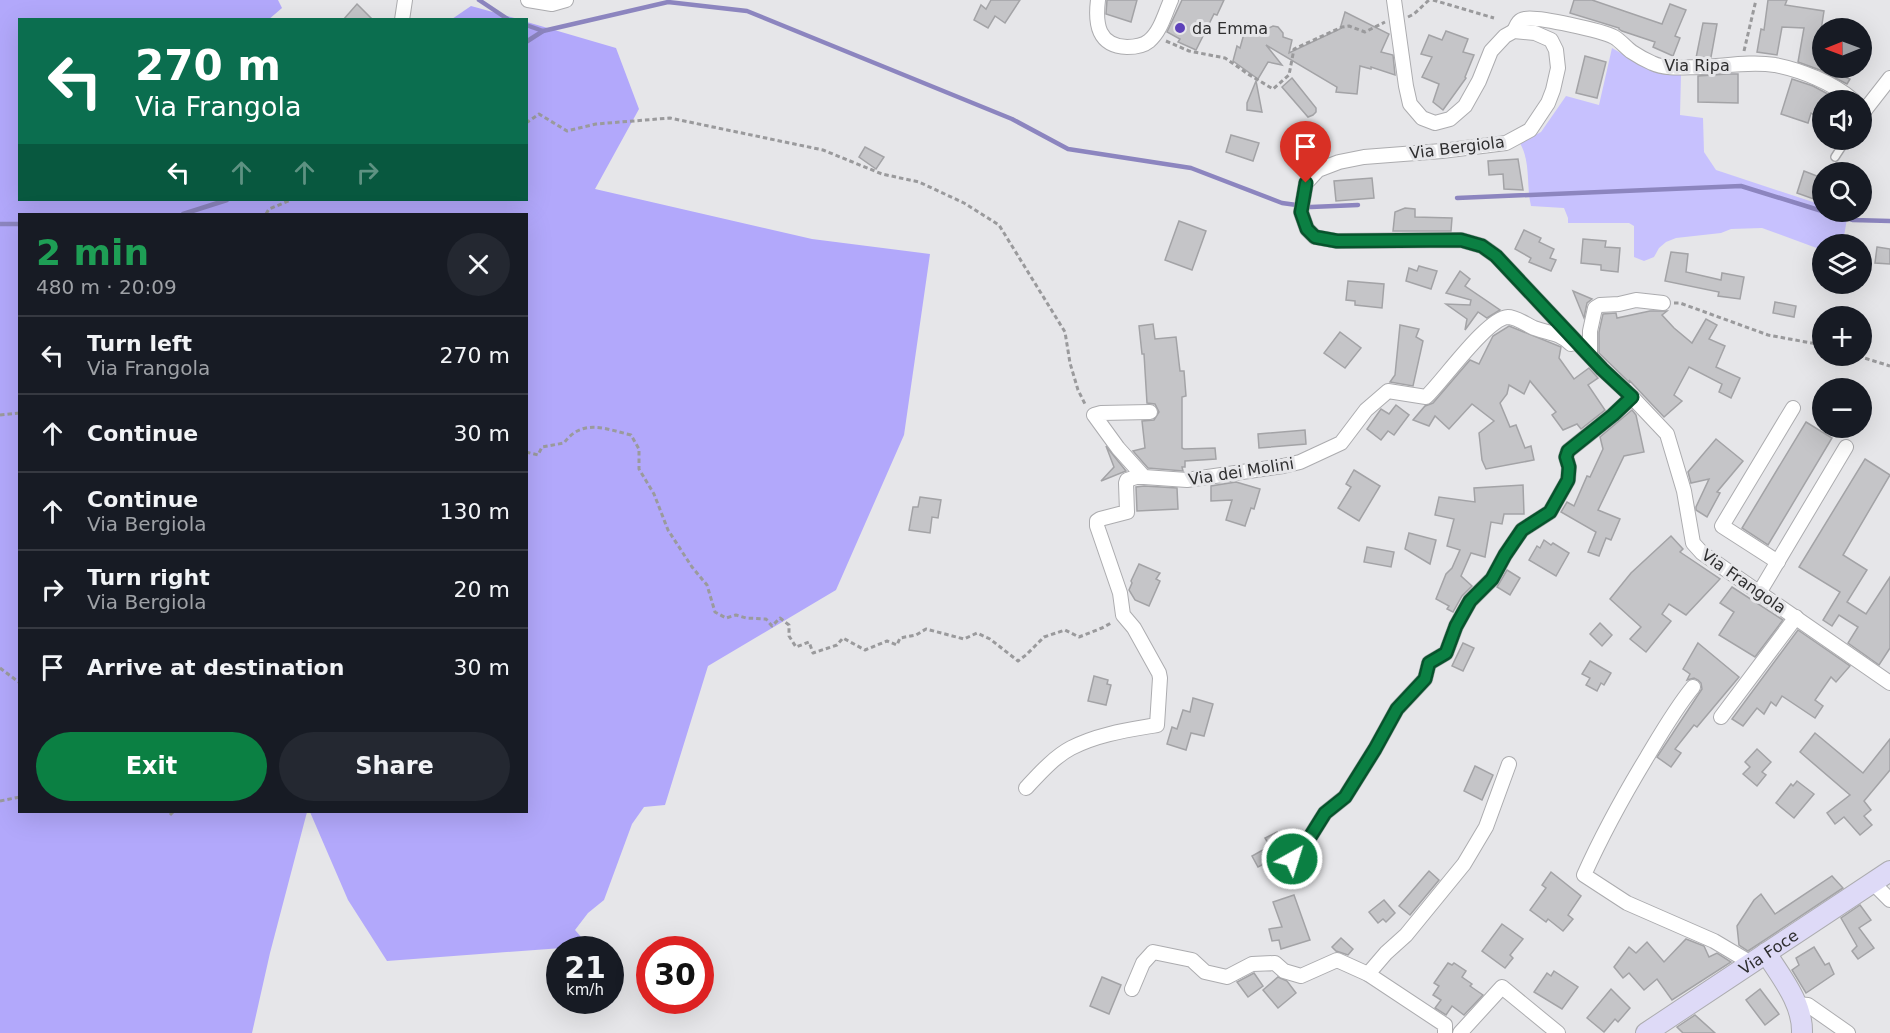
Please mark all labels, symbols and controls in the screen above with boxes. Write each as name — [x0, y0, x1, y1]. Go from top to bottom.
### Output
north arrow — [1812, 18, 1872, 78]
map controls — [1812, 18, 1872, 438]
place label: da Emma — [1192, 19, 1268, 38]
marker: da Emma — [1173, 21, 1187, 35]
text: 270 m — [135, 41, 281, 90]
icon: left — [36, 42, 114, 120]
street label: Via Ripa — [1664, 56, 1730, 75]
button: sound — [1812, 90, 1872, 150]
text: Via Frangola — [135, 91, 302, 122]
pin — [1280, 121, 1331, 183]
icon: arrive — [1289, 130, 1322, 163]
street label: Via Bergiola — [1408, 132, 1506, 163]
icon: left — [162, 156, 195, 189]
icon: ahead — [225, 156, 258, 189]
icon: ahead — [288, 156, 321, 189]
icon: right — [351, 156, 384, 189]
button: search — [1812, 162, 1872, 222]
text: 2 min — [36, 232, 149, 273]
button: close — [447, 233, 510, 296]
button: layers — [1812, 234, 1872, 294]
text: 480 m · 20:09 — [36, 275, 177, 299]
button: + — [1812, 306, 1872, 366]
text: Turn left — [87, 331, 192, 356]
icon: left — [36, 339, 69, 372]
text: 270 m — [440, 343, 510, 368]
text: Via Frangola — [87, 356, 210, 380]
button: − — [1812, 378, 1872, 438]
icon: ahead — [36, 417, 69, 450]
text: Continue — [87, 421, 198, 446]
text: 30 m — [454, 421, 510, 446]
street label: Via dei Molini — [1187, 454, 1295, 489]
text: Continue — [87, 487, 198, 512]
icon: ahead — [36, 495, 69, 528]
text: 130 m — [440, 499, 510, 524]
text: Via Bergiola — [87, 512, 207, 536]
street label: Via Frangola — [1698, 545, 1790, 617]
text: Turn right — [87, 565, 210, 590]
icon: right — [36, 573, 69, 606]
text: 20 m — [454, 577, 510, 602]
text: Via Bergiola — [87, 590, 207, 614]
icon: arrive — [36, 651, 69, 684]
text: Arrive at destination — [87, 655, 344, 680]
text: 30 m — [454, 655, 510, 680]
button: Exit — [36, 732, 267, 801]
button: Share — [279, 732, 510, 801]
position arrow — [1260, 827, 1324, 891]
street label: Via Foce — [1736, 926, 1802, 979]
speed limit sign: 30 — [636, 936, 714, 1014]
text: 21 — [564, 950, 606, 985]
text: km/h — [566, 981, 604, 999]

